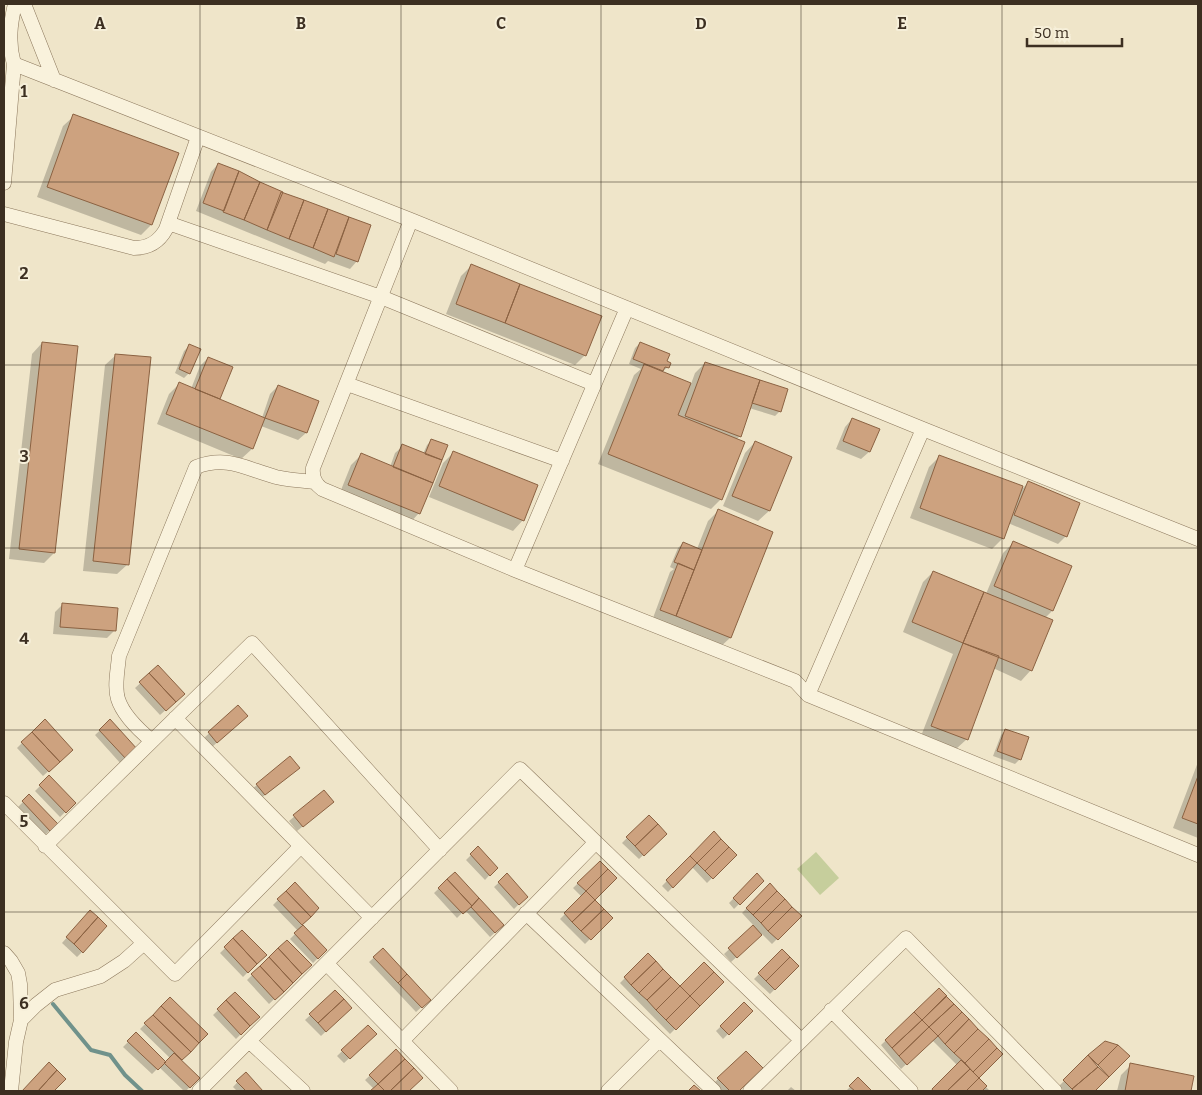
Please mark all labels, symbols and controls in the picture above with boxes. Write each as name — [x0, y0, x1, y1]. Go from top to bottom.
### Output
text: A — [94, 14, 106, 33]
text: B — [296, 14, 306, 33]
text: C — [496, 14, 506, 33]
text: D — [695, 14, 707, 33]
text: E — [897, 14, 907, 33]
scale bar — [1027, 15, 1122, 47]
text: 50 m — [1034, 24, 1070, 42]
text: 1 — [21, 82, 28, 101]
text: 2 — [19, 264, 29, 283]
text: 3 — [19, 447, 29, 466]
text: 4 — [19, 629, 29, 648]
text: 5 — [20, 812, 29, 831]
text: 6 — [19, 994, 29, 1013]

